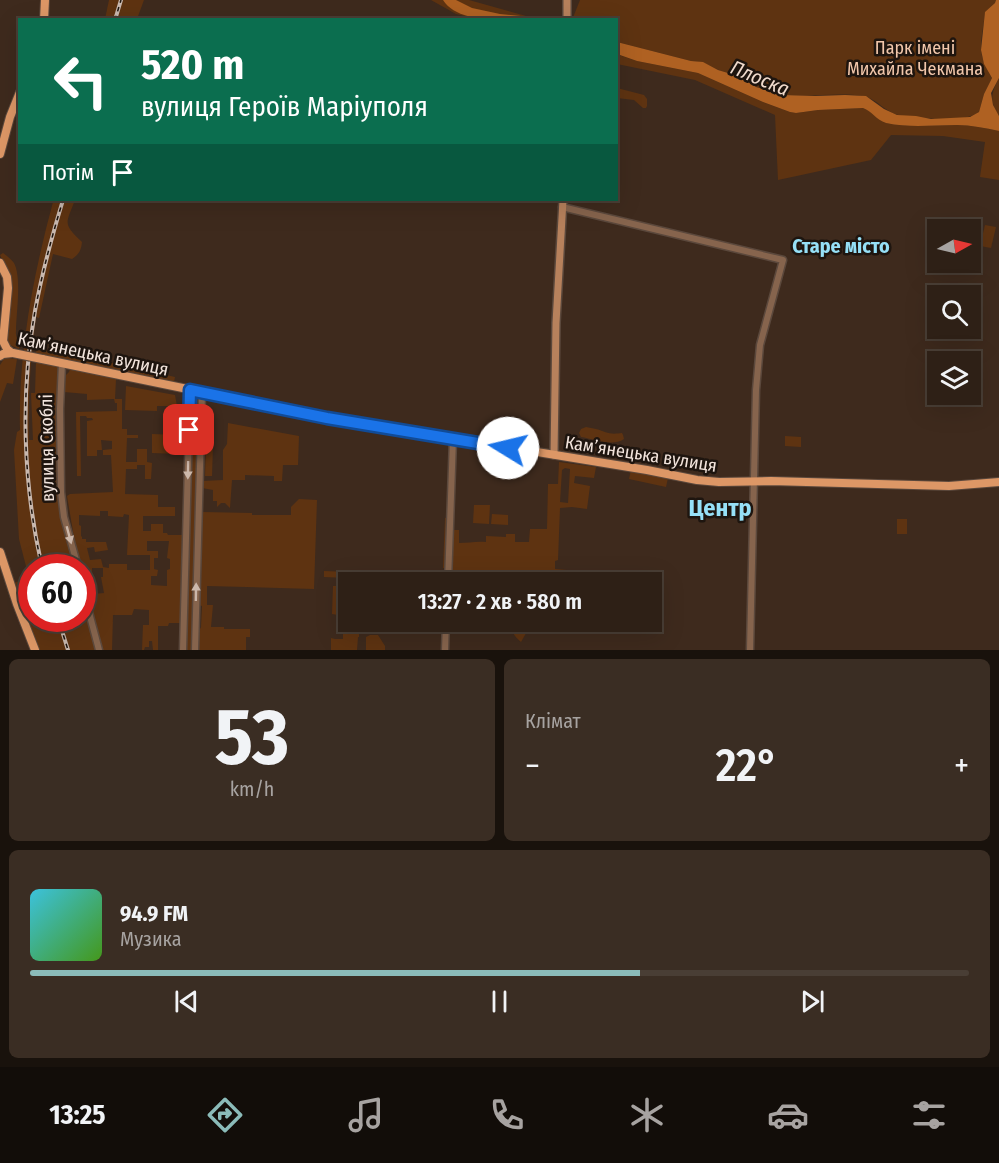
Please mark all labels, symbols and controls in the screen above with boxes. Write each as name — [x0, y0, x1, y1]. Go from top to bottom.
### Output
park label: Парк імені Михайла Чекмана — [847, 37, 983, 80]
text: 520 m — [141, 40, 244, 90]
icon: left — [42, 42, 120, 120]
water label: Плоска — [727, 55, 793, 101]
text: вулиця Героїв Маріуполя — [141, 91, 428, 123]
icon: arrive — [106, 156, 139, 189]
text: Потім — [42, 159, 94, 186]
north arrow — [927, 219, 981, 273]
map controls — [927, 219, 981, 405]
district label: Старе місто — [792, 234, 890, 258]
button: search — [927, 285, 981, 339]
street label: Камʼянецька вулиця — [16, 327, 170, 381]
button: layers — [927, 351, 981, 405]
street label: вулиця Скоблі — [35, 394, 59, 502]
pin — [163, 404, 214, 455]
icon: arrive — [172, 413, 205, 446]
position arrow — [476, 416, 540, 480]
street label: Камʼянецька вулиця — [563, 431, 719, 477]
one-way arrow — [183, 460, 193, 479]
district label: Центр — [688, 494, 752, 522]
one-way arrow — [65, 526, 74, 544]
speed limit sign: 60 — [18, 554, 96, 632]
one-way arrow — [192, 582, 201, 601]
text: 13:27 · 2 хв · 580 m — [418, 588, 582, 615]
text: 53 — [215, 691, 289, 785]
text: Клімат — [525, 709, 581, 733]
text: 22° — [716, 739, 778, 793]
text: − — [525, 746, 540, 786]
text: + — [954, 746, 969, 786]
text: km/h — [230, 777, 274, 801]
text: 94.9 FM — [120, 900, 188, 927]
text: Музика — [120, 927, 182, 951]
icon: previous — [170, 985, 203, 1018]
icon: pause — [483, 985, 516, 1018]
icon: next — [796, 985, 829, 1018]
icon: directions — [204, 1094, 246, 1136]
icon: music — [345, 1094, 387, 1136]
icon: phone — [486, 1094, 528, 1136]
icon: climate — [626, 1094, 668, 1136]
icon: car — [767, 1094, 809, 1136]
icon: filters — [908, 1094, 950, 1136]
text: 13:25 — [49, 1099, 105, 1131]

